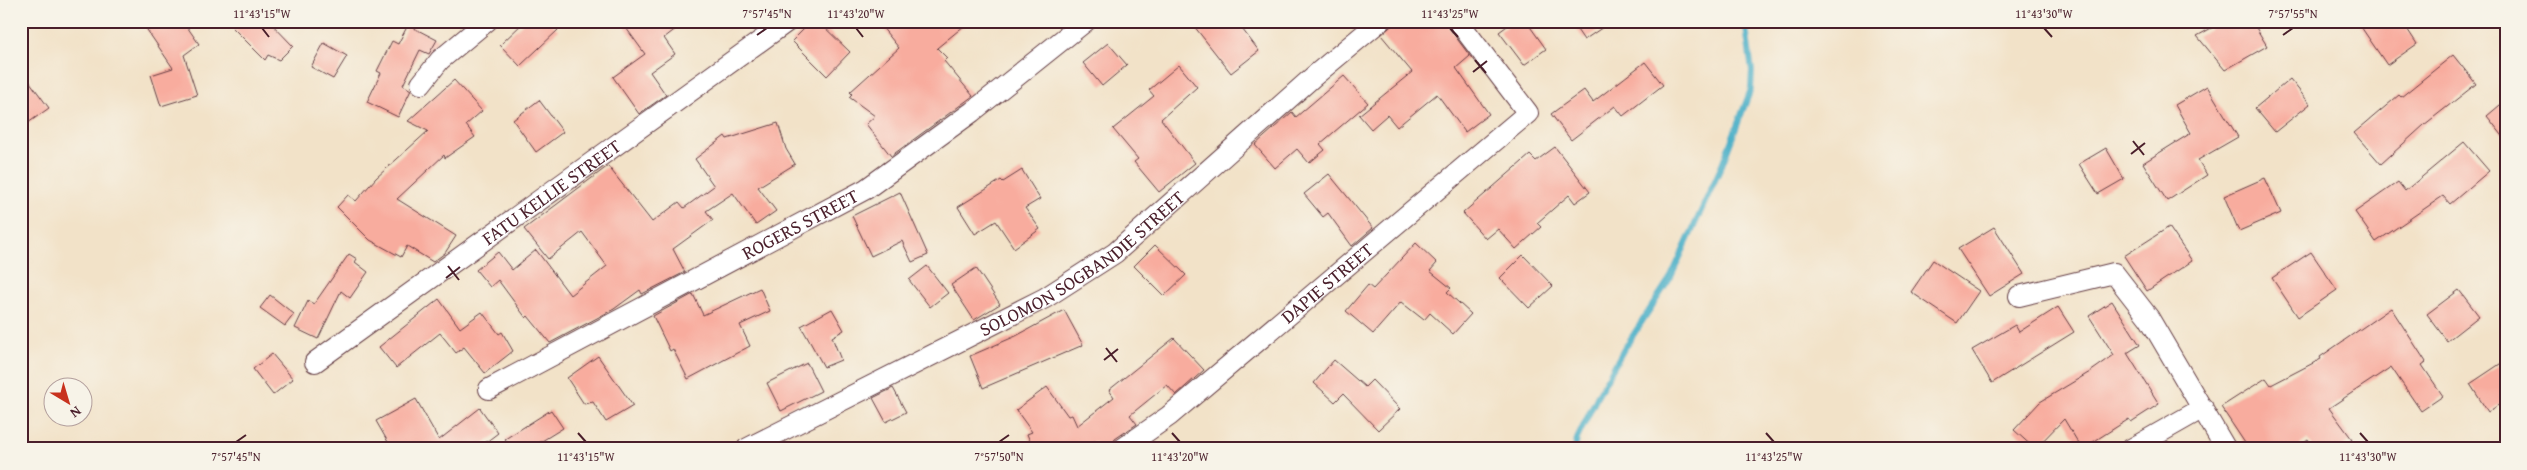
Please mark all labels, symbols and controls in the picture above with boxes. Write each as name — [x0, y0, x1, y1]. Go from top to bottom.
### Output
text: 11°43'15"W — [233, 5, 292, 22]
text: 7°57'45"N — [742, 5, 792, 22]
text: 11°43'20"W — [827, 5, 886, 22]
text: 11°43'25"W — [1421, 5, 1480, 22]
text: 11°43'30"W — [2015, 5, 2074, 22]
text: 7°57'55"N — [2268, 5, 2318, 22]
street label: FATU KELLIE STREET — [476, 132, 627, 252]
street label: ROGERS STREET — [737, 181, 864, 267]
street label: SOLOMON SOGBANDIE STREET — [974, 183, 1191, 343]
street label: DAPIE STREET — [1275, 235, 1379, 330]
north arrow — [42, 378, 92, 428]
text: N — [66, 401, 86, 423]
text: 7°57'45"N — [211, 448, 261, 465]
text: 11°43'15"W — [557, 448, 616, 465]
text: 7°57'50"N — [974, 448, 1024, 465]
text: 11°43'20"W — [1151, 448, 1210, 465]
text: 11°43'25"W — [1745, 448, 1804, 465]
text: 11°43'30"W — [2339, 448, 2398, 465]

